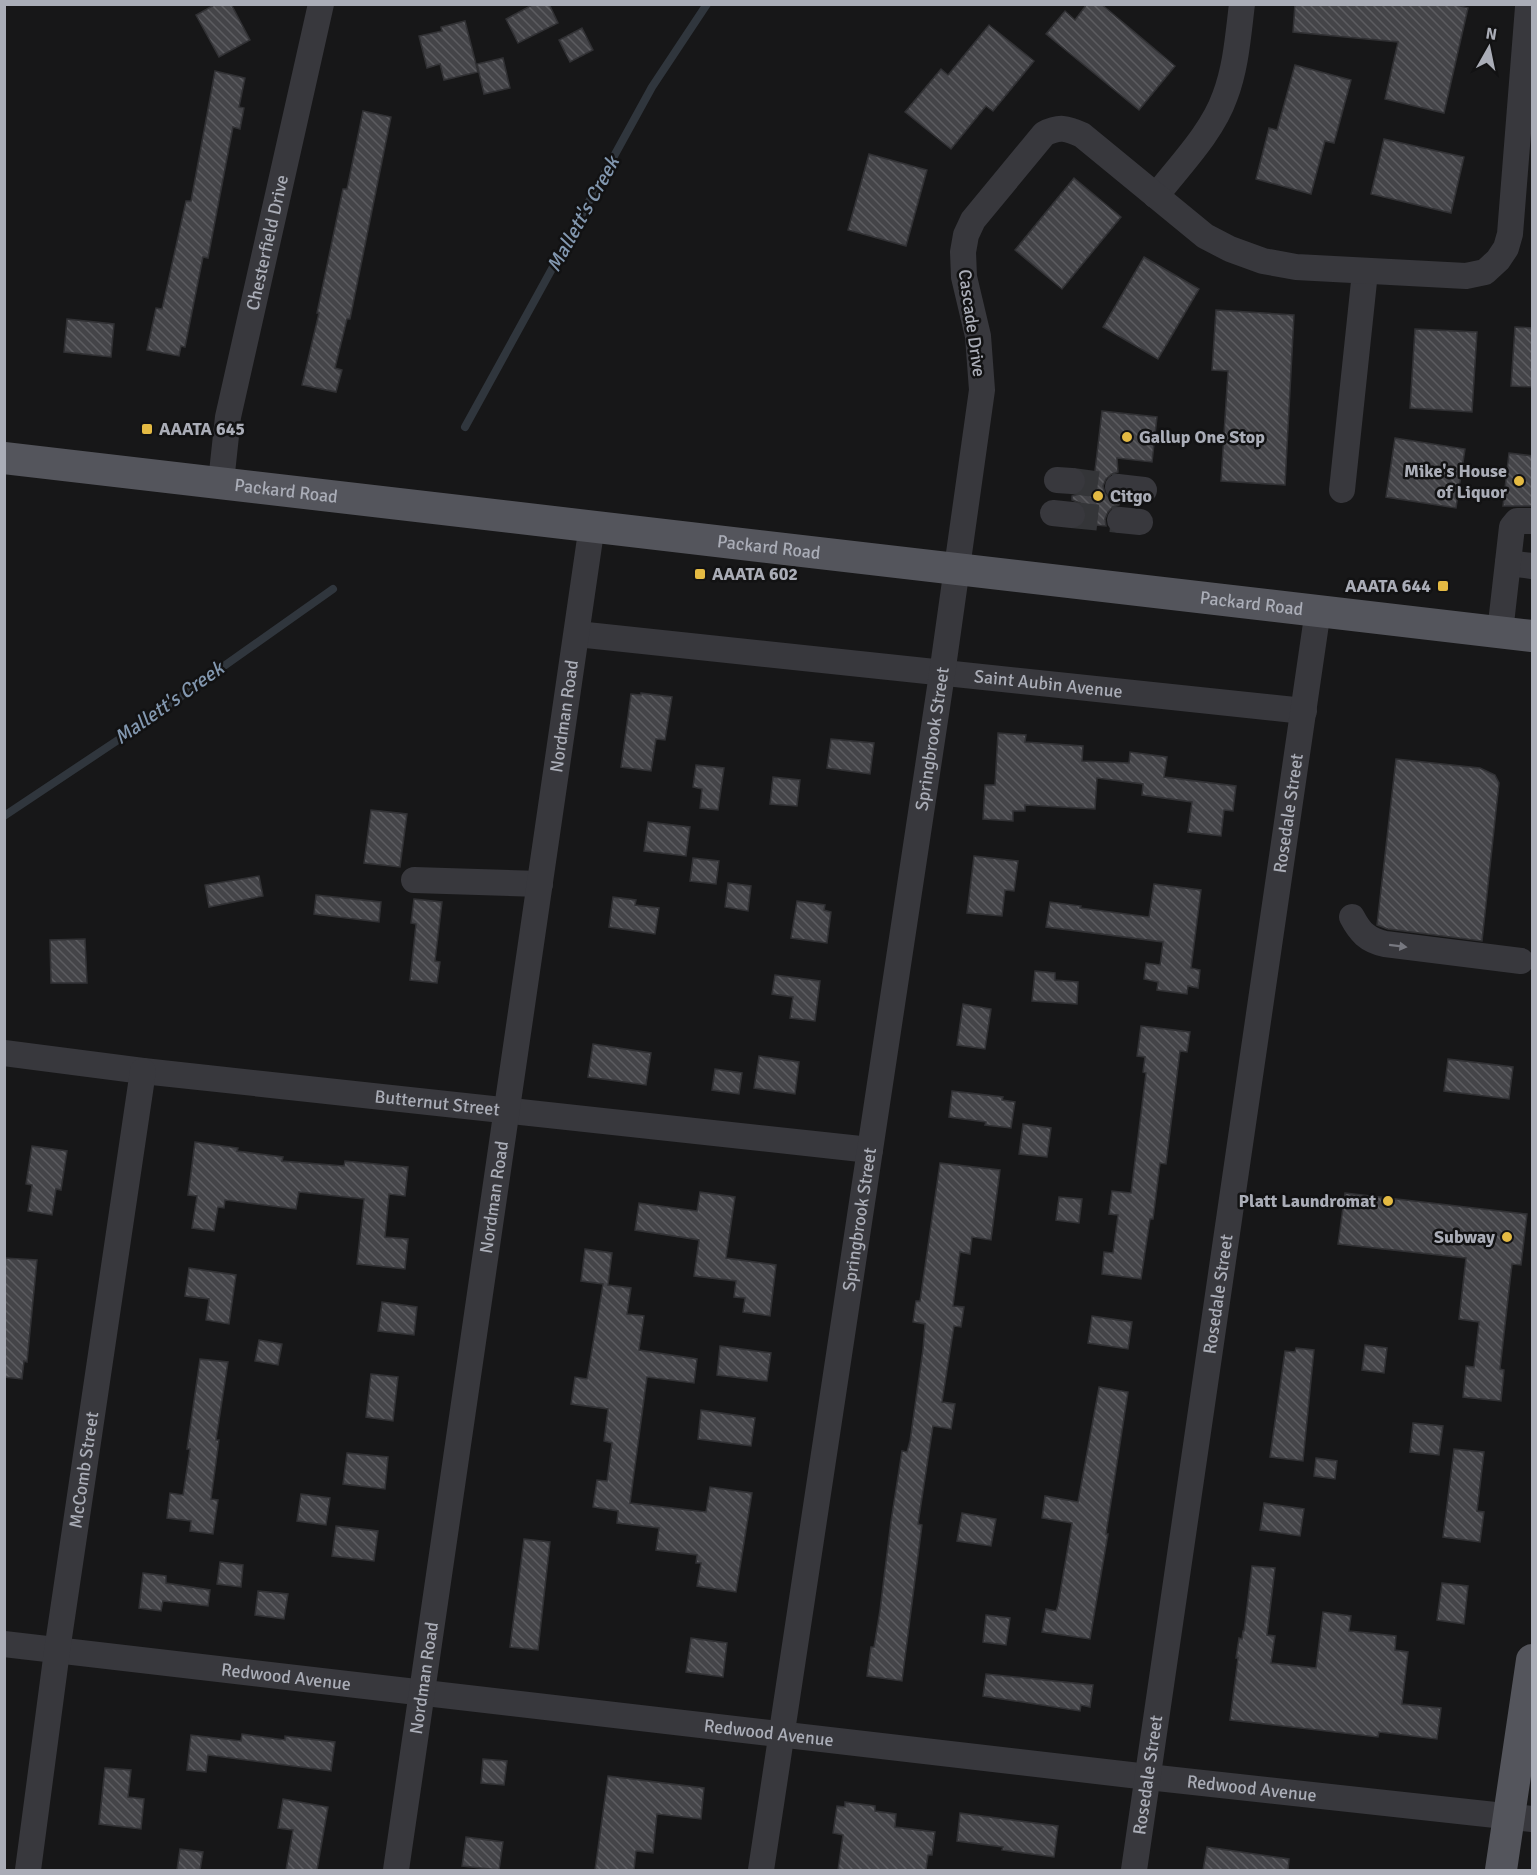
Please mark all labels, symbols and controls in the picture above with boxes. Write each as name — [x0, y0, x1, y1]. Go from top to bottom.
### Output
north arrow — [1459, 18, 1519, 78]
text: N — [1484, 23, 1498, 45]
water label: Mallett's Creek — [541, 150, 626, 276]
street label: Chesterfield Drive — [241, 173, 293, 313]
street label: Cascade Drive — [954, 268, 990, 378]
place label: AAATA 645 — [159, 418, 245, 440]
marker: AAATA 645 — [140, 422, 154, 436]
place label: Gallup One Stop — [1139, 426, 1265, 448]
marker: Gallup One Stop — [1120, 430, 1134, 444]
place label: Mike's House of Liquor — [1404, 460, 1508, 503]
street label: Packard Road — [233, 474, 339, 508]
marker: Mike's House of Liquor — [1512, 474, 1526, 488]
place label: Citgo — [1110, 485, 1152, 507]
marker: Citgo — [1091, 489, 1105, 503]
street label: Packard Road — [716, 530, 822, 564]
place label: AAATA 602 — [712, 563, 798, 585]
marker: AAATA 602 — [693, 567, 707, 581]
place label: AAATA 644 — [1345, 575, 1431, 597]
marker: AAATA 644 — [1436, 579, 1450, 593]
street label: Packard Road — [1199, 586, 1305, 620]
water label: Mallett's Creek — [109, 655, 230, 750]
street label: Nordman Road — [545, 658, 583, 774]
street label: Saint Aubin Avenue — [973, 665, 1124, 703]
street label: Springbrook Street — [910, 666, 954, 812]
street label: Rosedale Street — [1269, 752, 1308, 874]
one-way arrow — [1388, 941, 1407, 951]
street label: Butternut Street — [373, 1085, 501, 1121]
street label: Nordman Road — [475, 1139, 513, 1255]
street label: Springbrook Street — [838, 1146, 881, 1293]
place label: Platt Laundromat — [1238, 1190, 1376, 1212]
marker: Platt Laundromat — [1381, 1194, 1395, 1208]
place label: Subway — [1434, 1226, 1495, 1248]
marker: Subway — [1500, 1230, 1514, 1244]
street label: Rosedale Street — [1199, 1233, 1238, 1355]
street label: McComb Street — [64, 1410, 103, 1530]
street label: Nordman Road — [405, 1620, 443, 1736]
street label: Redwood Avenue — [220, 1658, 352, 1695]
street label: Redwood Avenue — [703, 1714, 835, 1751]
street label: Rosedale Street — [1128, 1714, 1167, 1836]
street label: Redwood Avenue — [1186, 1770, 1318, 1806]

